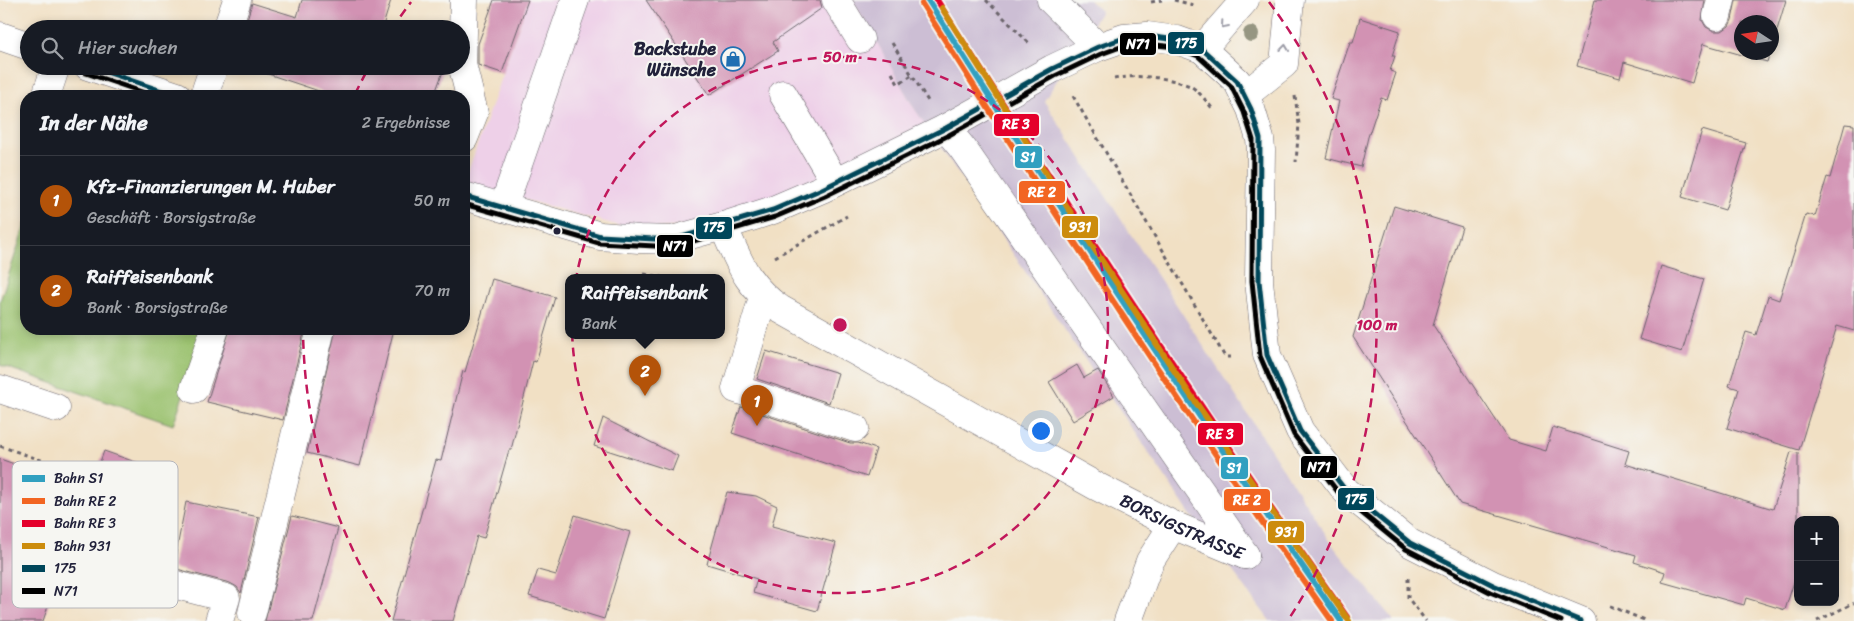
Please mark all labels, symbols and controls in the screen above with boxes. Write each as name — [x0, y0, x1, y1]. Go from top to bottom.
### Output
north arrow — [1734, 15, 1779, 60]
one-way arrow — [1221, 19, 1230, 28]
search box — [20, 20, 470, 75]
text: Hier suchen — [78, 31, 178, 64]
line badge: 175 — [1167, 31, 1205, 55]
text: 175 — [1175, 31, 1198, 56]
line badge: N71 — [1119, 32, 1157, 56]
text: N71 — [1125, 32, 1150, 57]
place label: Backstube Wünsche — [634, 33, 717, 86]
icon: search — [38, 34, 66, 62]
text: 50 m — [823, 44, 858, 70]
one-way arrow — [1279, 44, 1290, 52]
shop icon: Backstube Wünsche — [720, 46, 746, 72]
text: In der Nähe — [40, 104, 148, 142]
text: 2 Ergebnisse — [362, 108, 450, 137]
text: RE 3 — [1001, 112, 1030, 137]
line badge: RE 3 — [993, 113, 1040, 137]
line badge: S1 — [1014, 145, 1043, 169]
text: S1 — [1020, 145, 1035, 170]
text: Kfz-Finanzierungen M. Huber — [87, 170, 335, 203]
line badge: RE 2 — [1018, 180, 1066, 204]
text: RE 2 — [1027, 180, 1057, 205]
text: 1 — [53, 186, 59, 215]
text: 50 m — [414, 186, 450, 215]
text: Geschäft · Borsigstraße — [87, 203, 256, 232]
text: 175 — [703, 215, 726, 240]
line badge: 931 — [1061, 215, 1099, 239]
text: 931 — [1069, 215, 1091, 240]
line badge: 175 — [695, 216, 733, 240]
unlabelled marker — [552, 226, 562, 236]
line badge: N71 — [656, 234, 694, 258]
text: N71 — [662, 234, 687, 259]
text: Raiffeisenbank — [87, 260, 213, 293]
popup — [565, 274, 725, 339]
text: 2 — [51, 276, 61, 305]
text: 70 m — [414, 276, 450, 305]
text: Raiffeisenbank — [582, 276, 708, 309]
text: Bank · Borsigstraße — [87, 293, 228, 322]
text: Bank — [582, 309, 617, 338]
text: 100 m — [1357, 312, 1398, 338]
centre of rings — [831, 316, 849, 334]
pin: 2 — [629, 355, 661, 396]
pin: 1 — [741, 385, 773, 426]
your location — [1028, 418, 1054, 444]
line badge: RE 3 — [1197, 422, 1244, 446]
text: RE 3 — [1205, 422, 1234, 447]
line badge: N71 — [1300, 455, 1338, 479]
text: N71 — [1306, 455, 1331, 480]
line badge: S1 — [1220, 456, 1249, 480]
text: S1 — [1226, 456, 1241, 481]
legend — [12, 461, 178, 608]
text: Bahn S1 — [54, 466, 103, 491]
street label: BORSIGSTRASSE — [1114, 485, 1250, 569]
line badge: 175 — [1337, 487, 1375, 511]
text: 175 — [1345, 487, 1368, 512]
line badge: RE 2 — [1223, 488, 1271, 512]
text: RE 2 — [1232, 488, 1262, 513]
text: Bahn RE 2 — [54, 489, 116, 514]
text: Bahn RE 3 — [54, 511, 116, 536]
map controls — [1794, 516, 1839, 606]
button: + — [1794, 516, 1839, 561]
line badge: 931 — [1267, 520, 1305, 544]
text: 931 — [1275, 520, 1297, 545]
text: Bahn 931 — [54, 534, 111, 559]
text: 175 — [54, 556, 77, 581]
button: − — [1794, 561, 1839, 606]
text: N71 — [54, 579, 78, 604]

